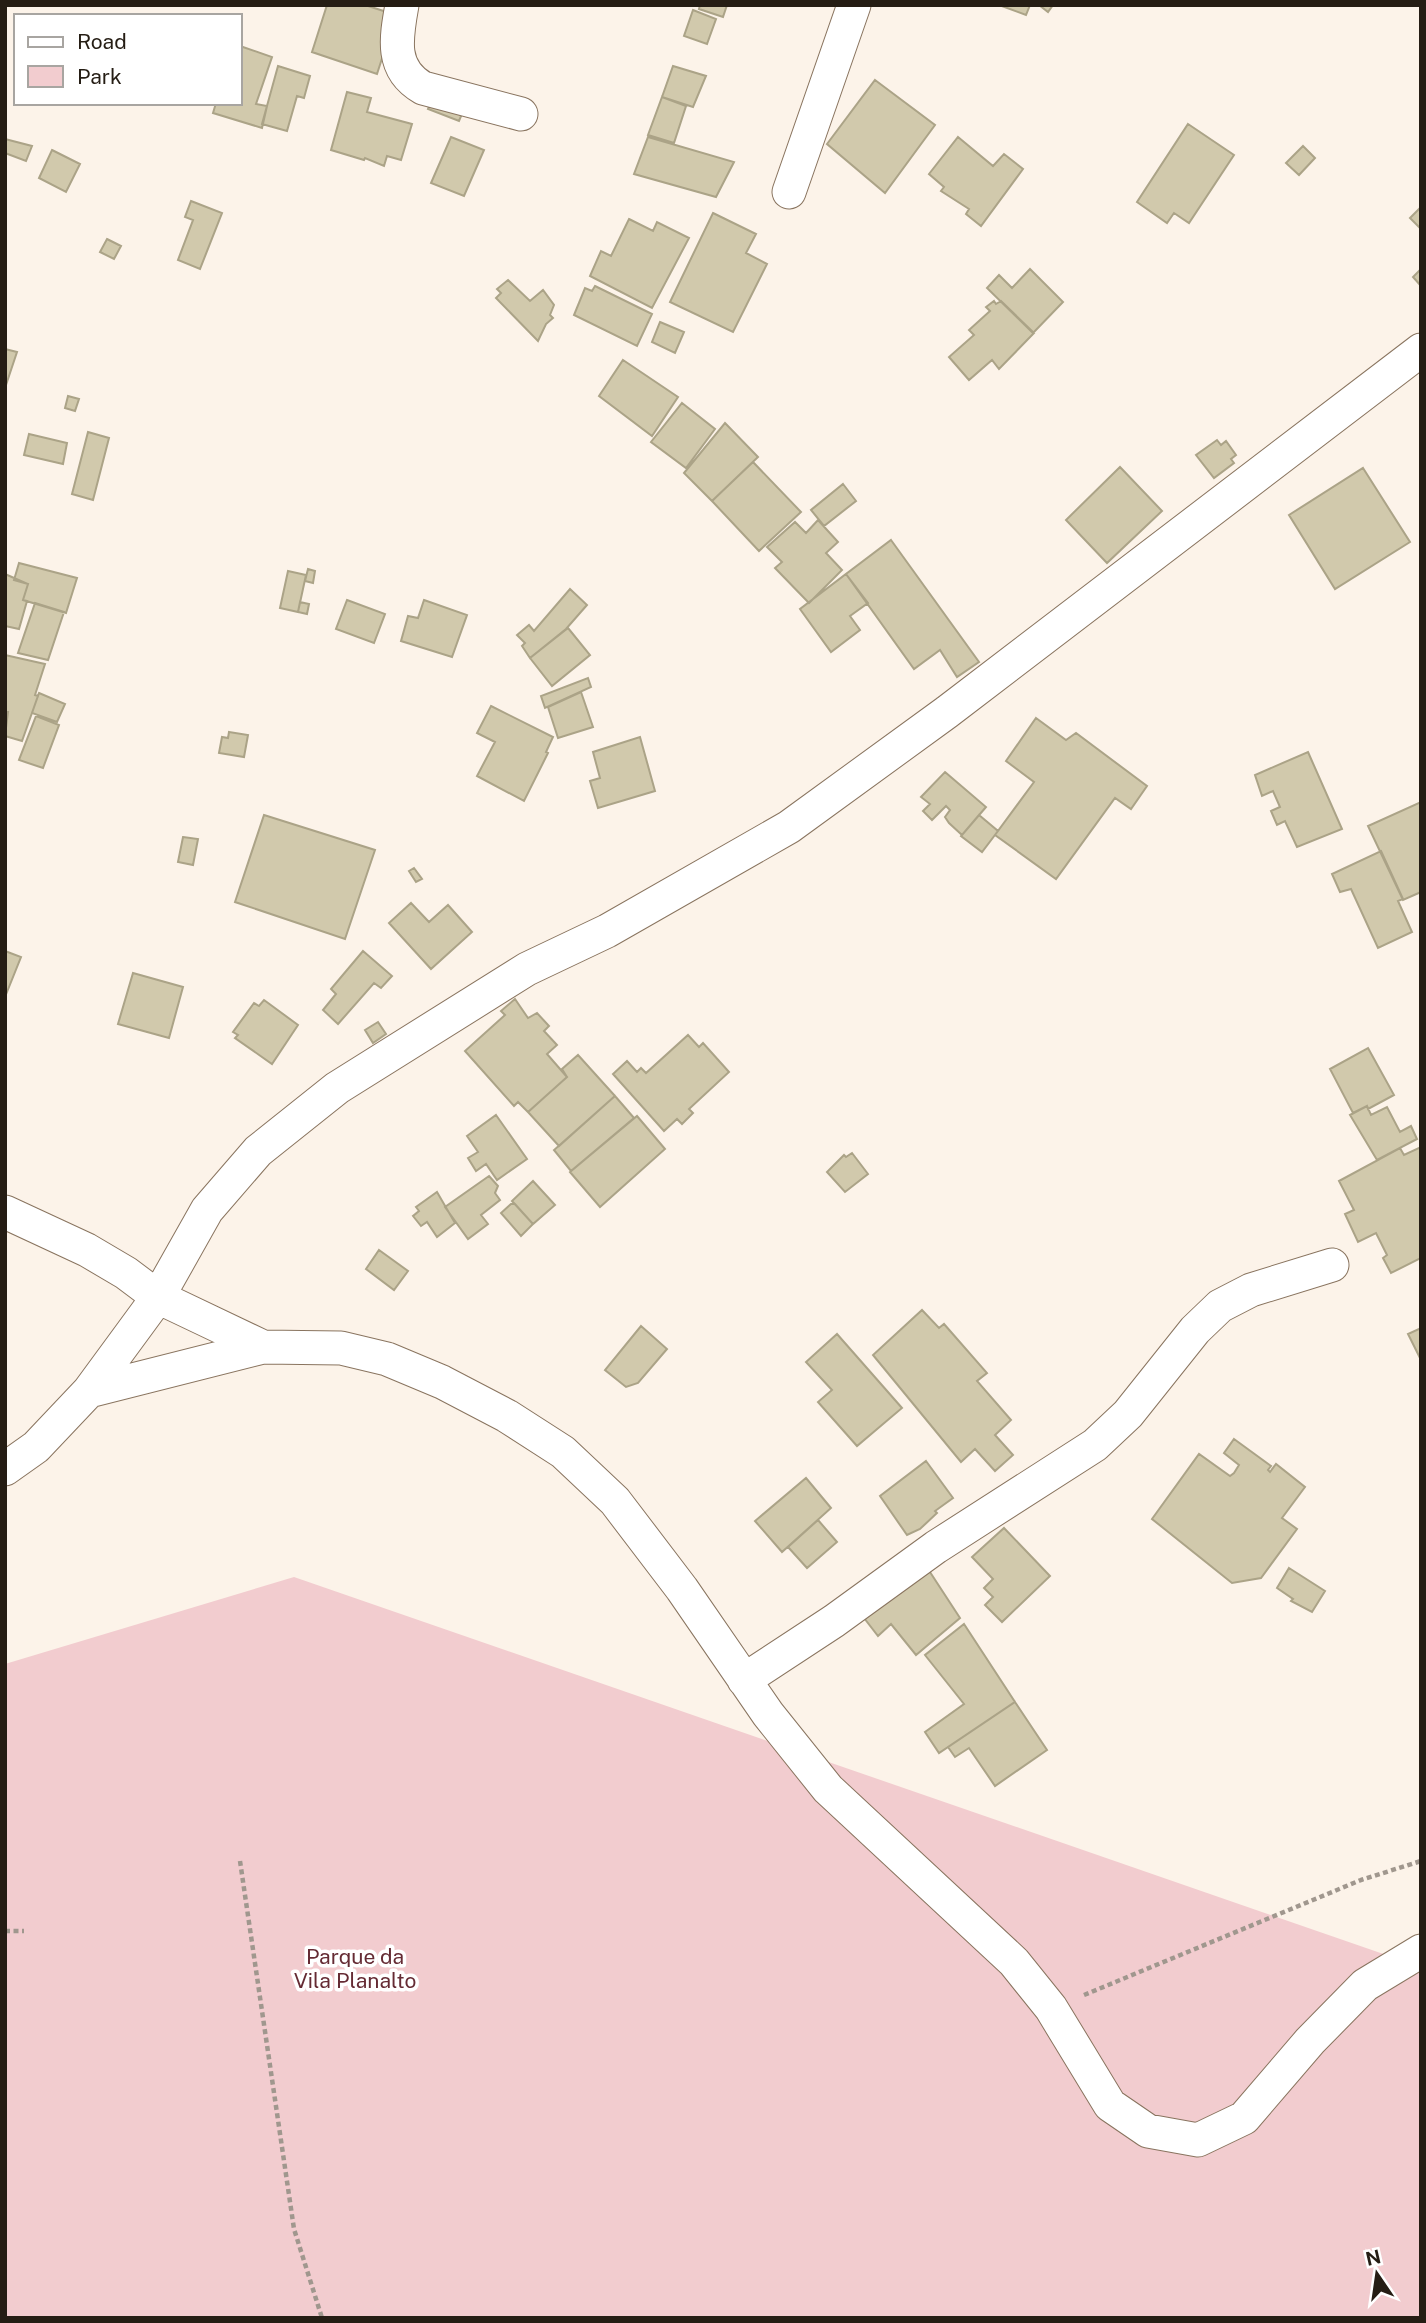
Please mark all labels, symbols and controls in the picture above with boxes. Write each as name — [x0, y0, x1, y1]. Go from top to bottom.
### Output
legend — [14, 14, 242, 105]
text: Road — [77, 29, 127, 54]
text: Park — [77, 64, 122, 89]
park label: Parque da Vila Planalto — [294, 1944, 416, 1993]
north arrow — [1342, 2239, 1412, 2309]
text: N — [1363, 2245, 1383, 2270]

